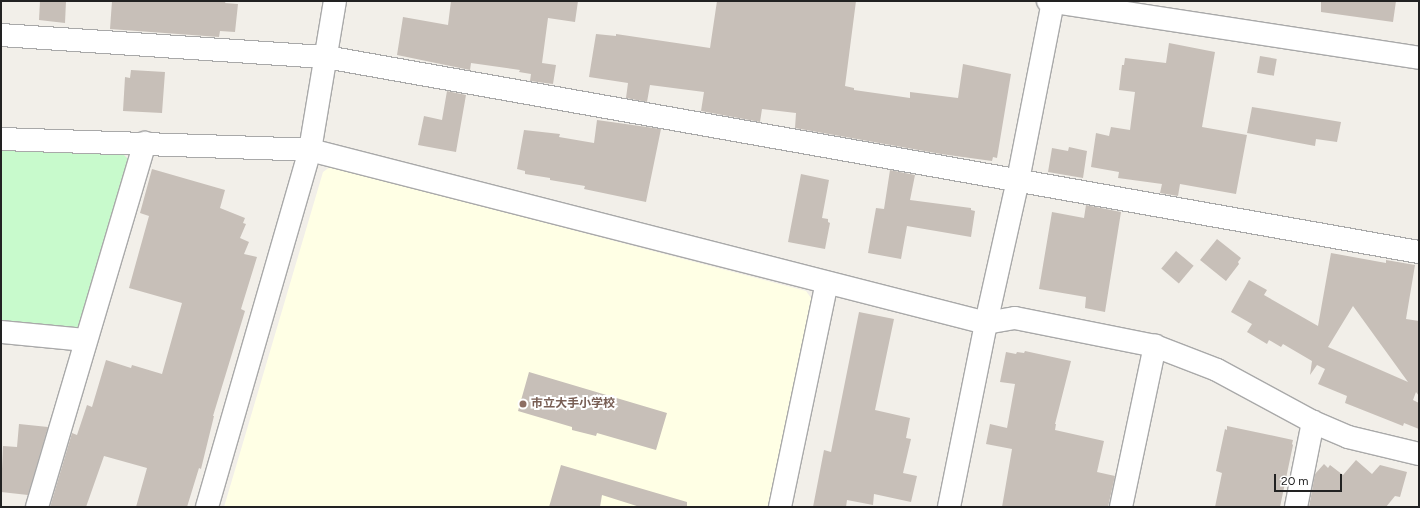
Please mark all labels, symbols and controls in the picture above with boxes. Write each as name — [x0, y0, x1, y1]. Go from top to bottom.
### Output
place label: 市立大手小学校 — [531, 397, 615, 411]
marker: 市立大手小学校 — [518, 399, 528, 409]
scale bar — [1276, 466, 1344, 492]
text: 20 m — [1281, 474, 1309, 488]

